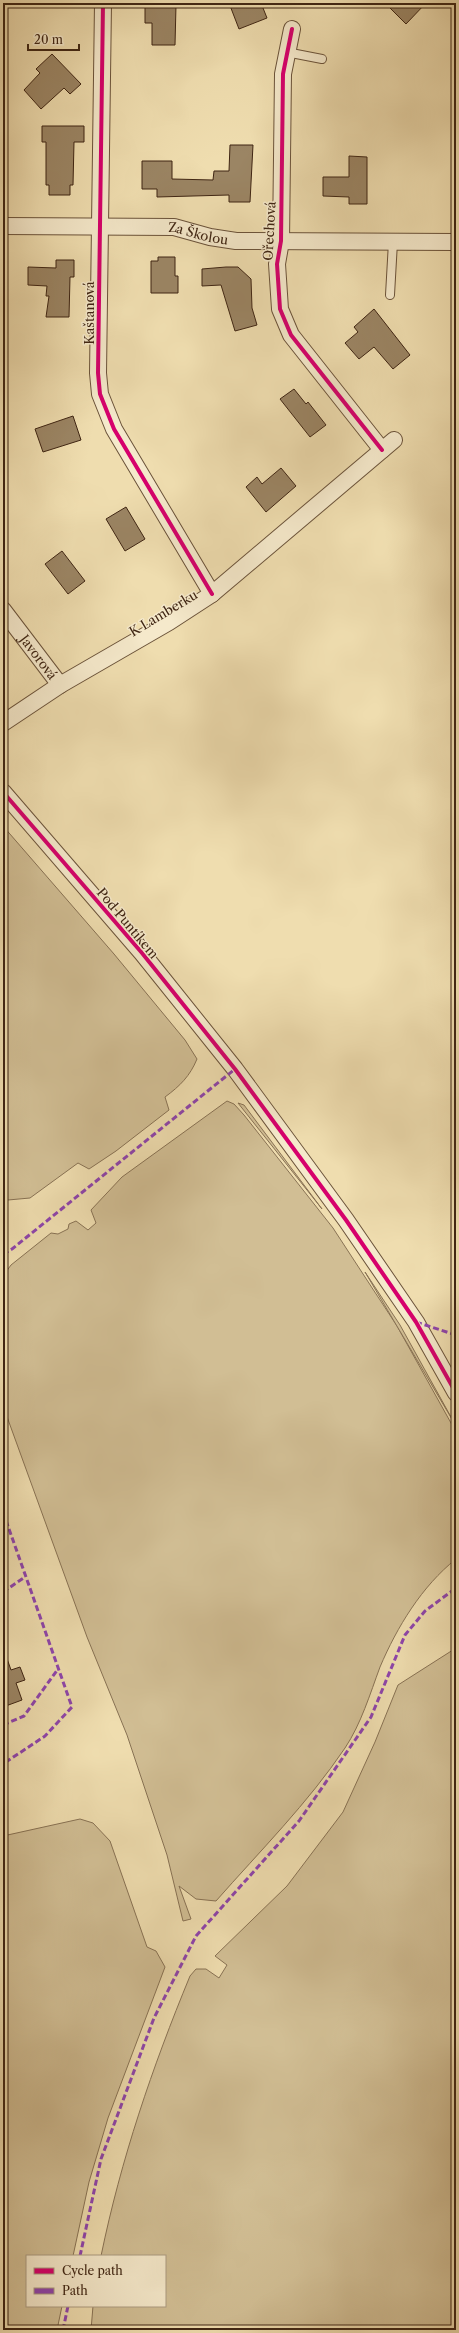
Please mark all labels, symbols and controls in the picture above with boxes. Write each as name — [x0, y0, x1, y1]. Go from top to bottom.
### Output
scale bar — [28, 26, 79, 52]
text: 20 m — [34, 32, 63, 47]
street label: Ořechová — [259, 201, 279, 261]
street label: Za Školou — [168, 219, 229, 248]
street label: Kaštanová — [81, 281, 97, 345]
street label: K Lamberku — [126, 586, 200, 640]
street label: Javorová — [15, 630, 61, 683]
street label: Pod Puntíkem — [94, 884, 162, 962]
legend — [26, 2255, 166, 2307]
text: Cycle path — [62, 2263, 123, 2278]
text: Path — [62, 2283, 88, 2298]

